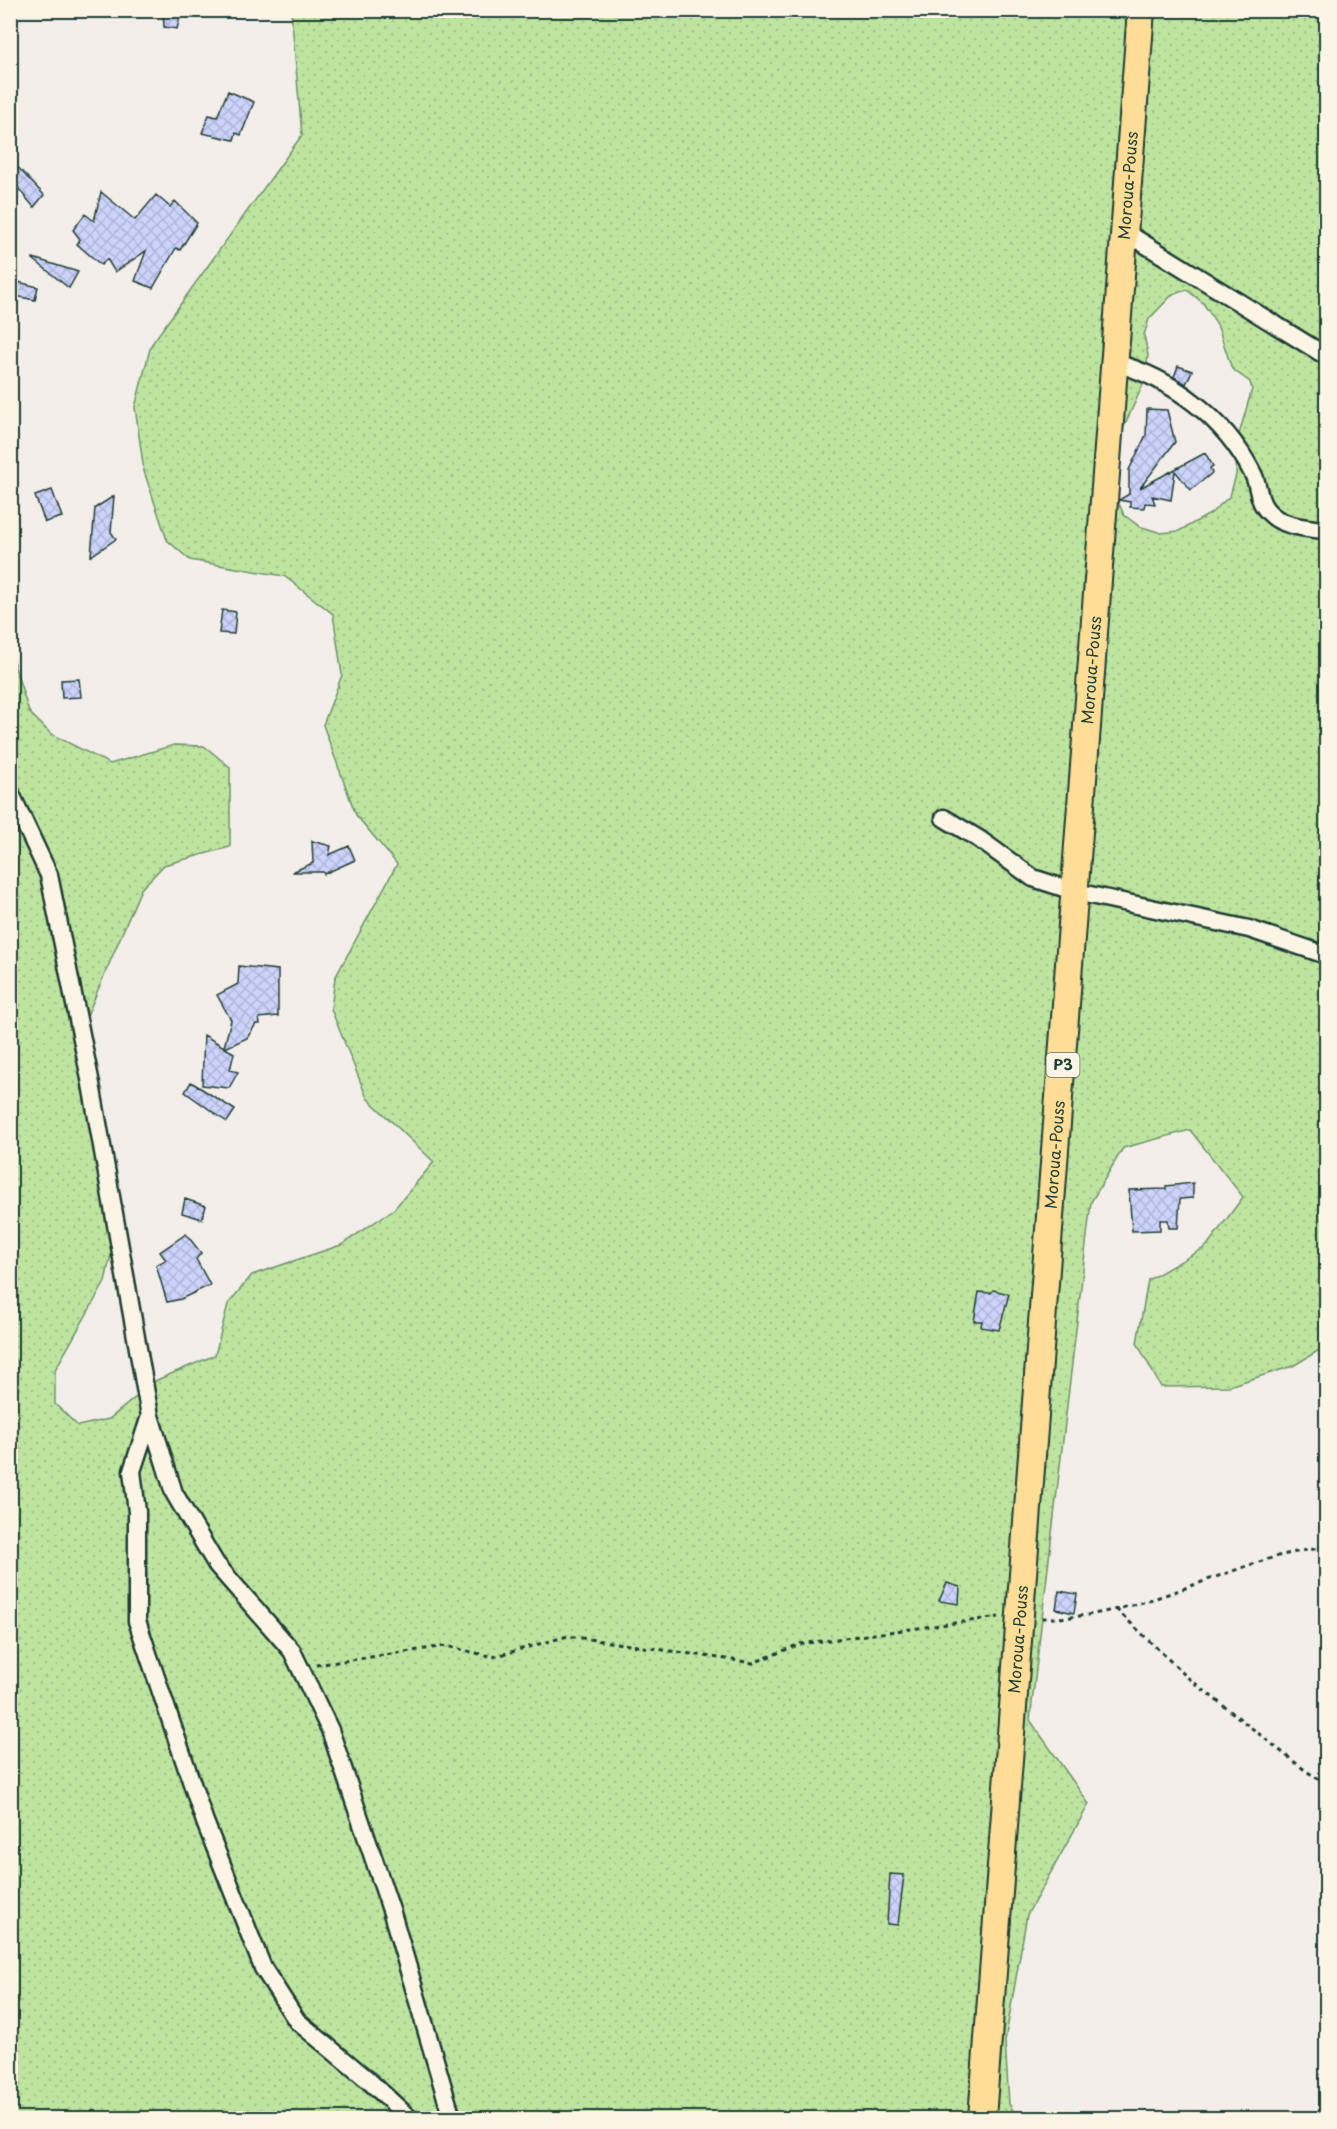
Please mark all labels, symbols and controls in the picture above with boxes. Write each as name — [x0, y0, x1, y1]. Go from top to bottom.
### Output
street label: Moroua-Pouss — [1111, 130, 1143, 241]
street label: Moroua-Pouss — [1074, 615, 1106, 725]
road number: P3 — [1046, 1053, 1080, 1077]
street label: Moroua-Pouss — [1038, 1100, 1070, 1210]
street label: Moroua-Pouss — [1001, 1584, 1033, 1694]

